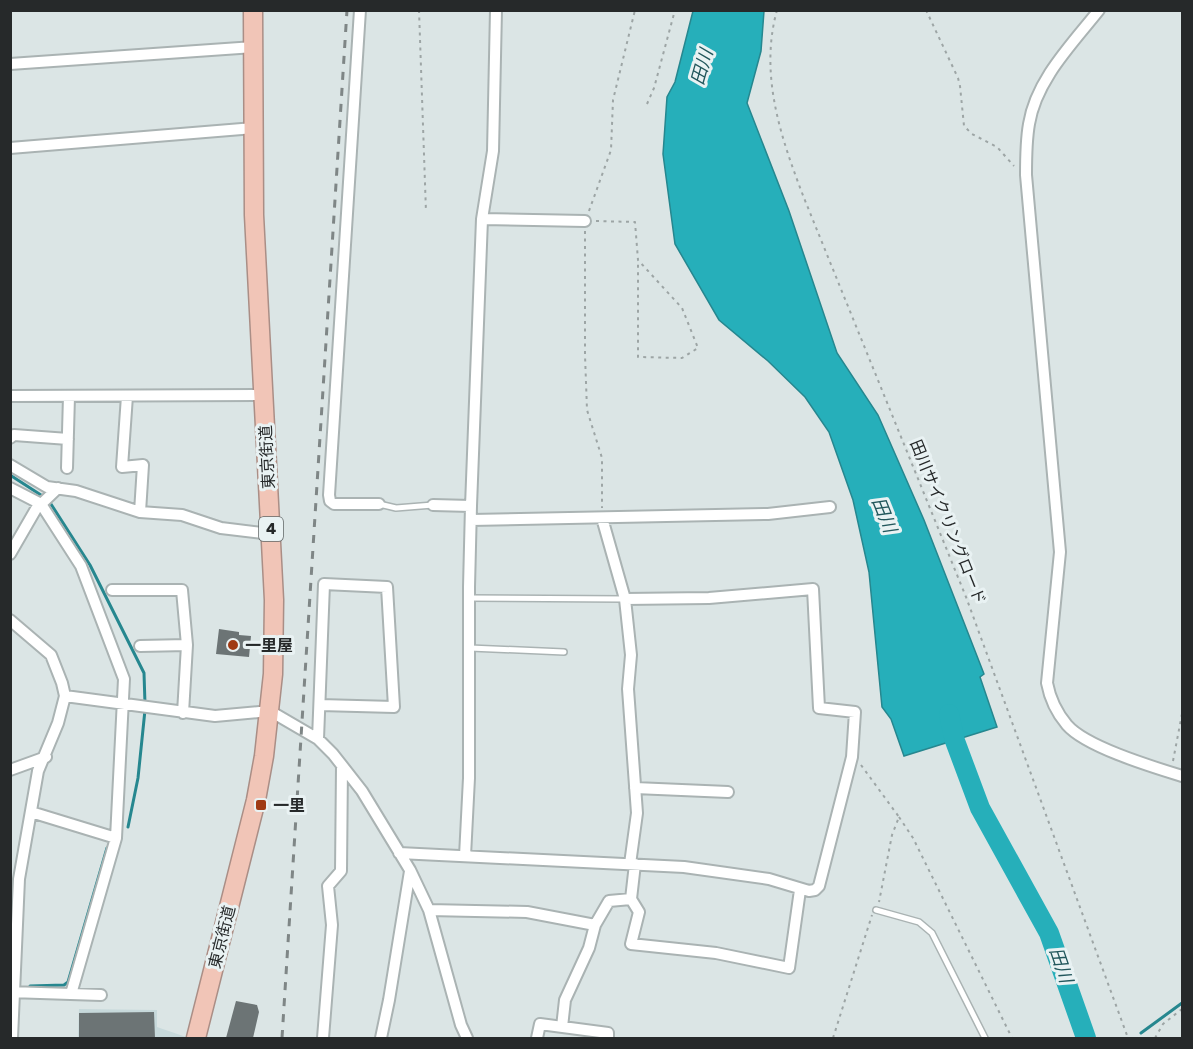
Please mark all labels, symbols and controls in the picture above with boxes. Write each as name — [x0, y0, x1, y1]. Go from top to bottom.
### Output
water label: 田川 — [686, 45, 718, 87]
street label: 東京街道 — [256, 425, 278, 489]
street label: 田川サイクリングロード — [906, 437, 990, 607]
water label: 田川 — [867, 494, 902, 538]
road number: 4 — [259, 517, 283, 541]
place label: 一里屋 — [245, 636, 293, 655]
marker: 一里屋 — [226, 638, 240, 652]
place label: 一里 — [273, 796, 305, 815]
marker: 一里 — [254, 798, 268, 812]
street label: 東京街道 — [205, 904, 239, 970]
water label: 田川 — [1045, 944, 1078, 987]

